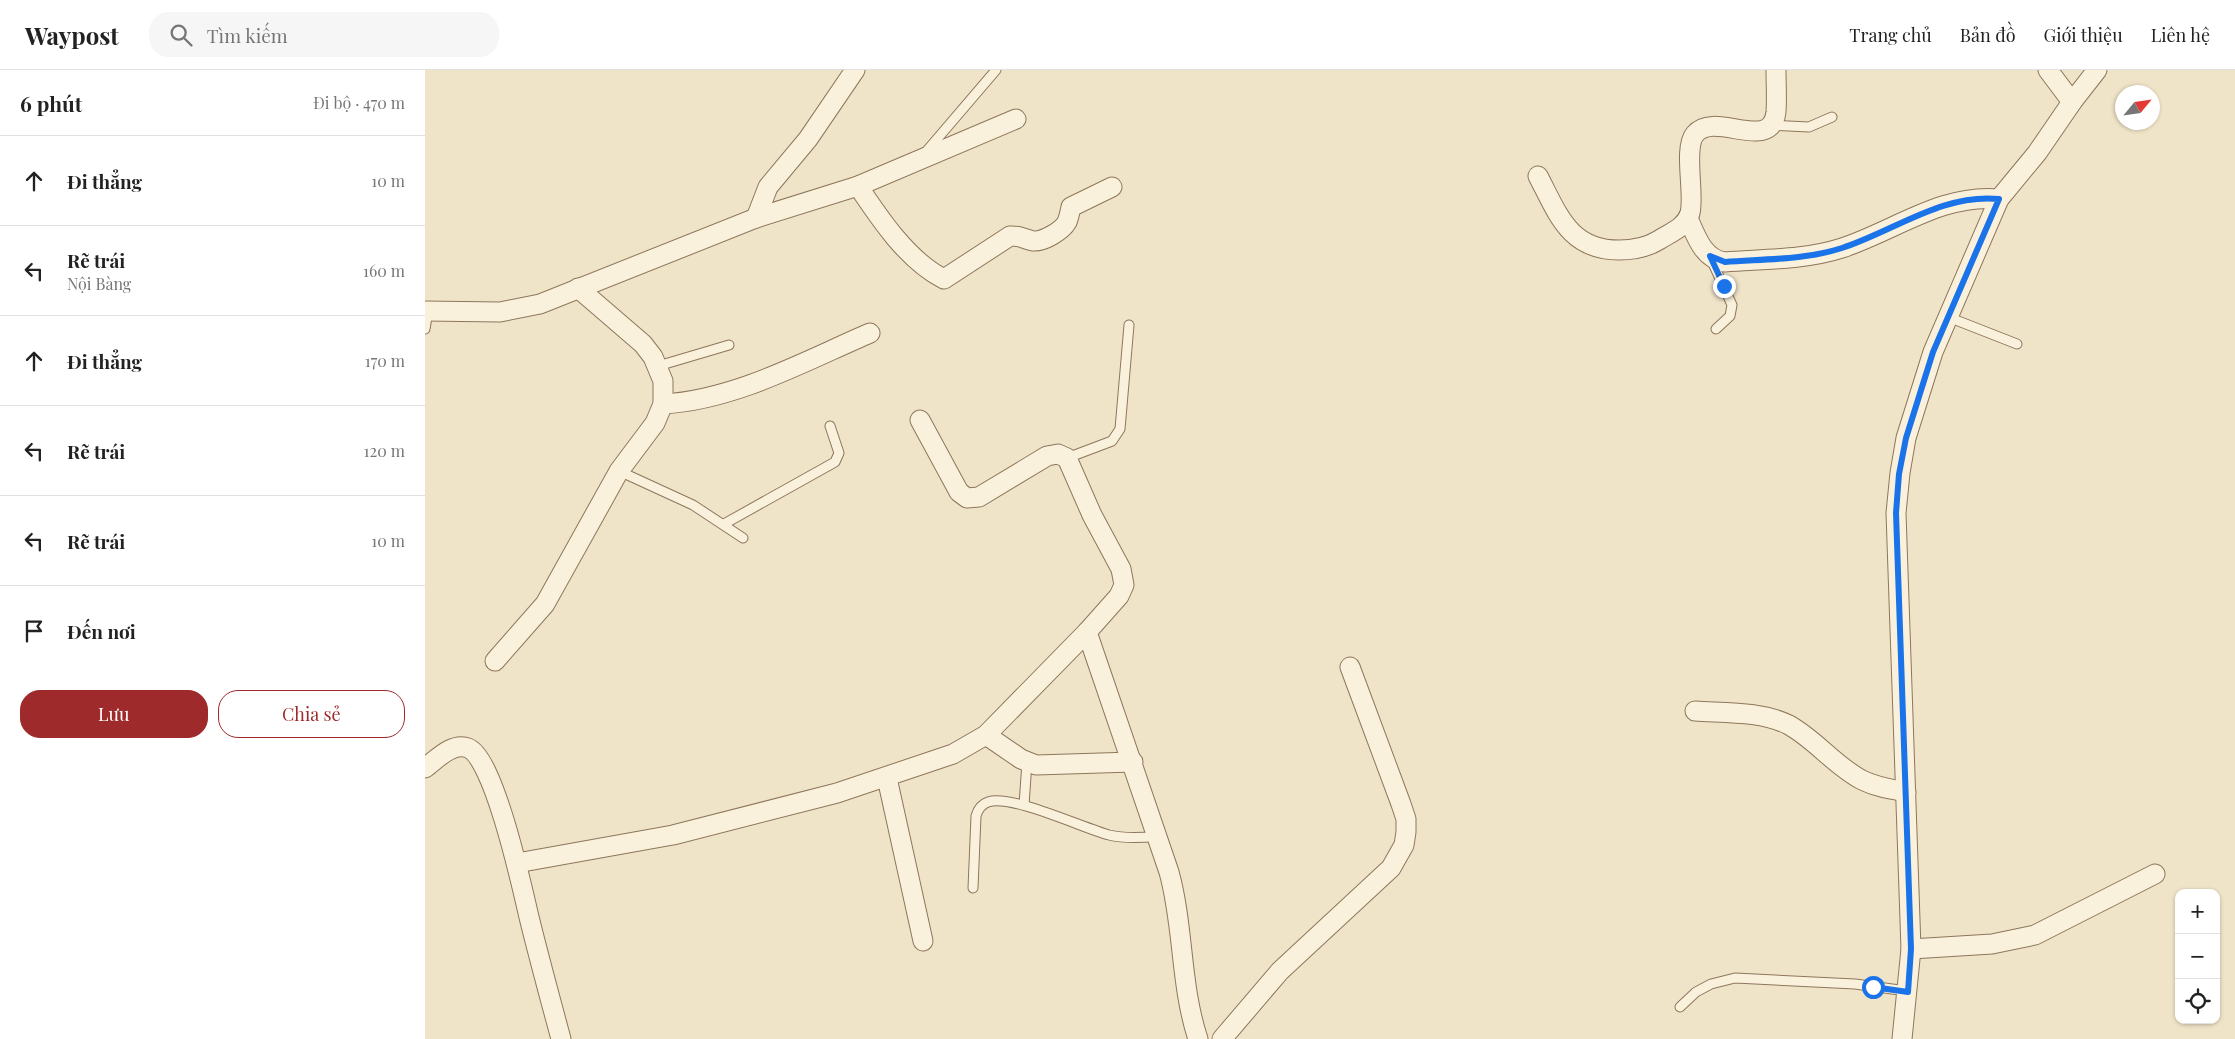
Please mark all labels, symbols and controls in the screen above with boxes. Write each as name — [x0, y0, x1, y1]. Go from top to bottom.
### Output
search box — [149, 12, 499, 57]
text: Waypost — [25, 19, 119, 51]
icon: search — [167, 21, 195, 49]
text: Tìm kiếm — [207, 22, 288, 48]
text: Trang chủ — [1849, 23, 1932, 47]
text: Bản đồ — [1960, 23, 2016, 47]
text: Giới thiệu — [2044, 23, 2123, 47]
text: Liên hệ — [2151, 23, 2210, 47]
north arrow — [2115, 85, 2160, 130]
text: 6 phút — [20, 89, 82, 117]
text: Đi bộ · 470 m — [313, 92, 405, 113]
icon: ahead — [20, 167, 48, 195]
text: Đi thẳng — [67, 168, 142, 194]
text: 10 m — [371, 170, 405, 191]
text: Rẽ trái — [67, 247, 125, 273]
icon: left — [20, 257, 48, 285]
text: 160 m — [363, 260, 405, 281]
text: Nội Bàng — [67, 273, 131, 294]
route end — [1713, 275, 1736, 298]
icon: ahead — [20, 347, 48, 375]
text: Đi thẳng — [67, 348, 142, 374]
text: 170 m — [365, 350, 405, 371]
icon: left — [20, 437, 48, 465]
text: Rẽ trái — [67, 438, 125, 464]
text: 120 m — [364, 440, 405, 461]
icon: left — [20, 527, 48, 555]
text: Rẽ trái — [67, 528, 125, 554]
text: 10 m — [371, 530, 405, 551]
icon: arrive — [20, 617, 48, 645]
text: Đến nơi — [67, 618, 136, 644]
button: Lưu — [20, 690, 208, 738]
button: Chia sẻ — [218, 690, 405, 738]
map controls — [2175, 889, 2220, 1024]
button: + — [2175, 889, 2220, 934]
button: − — [2175, 934, 2220, 979]
route start — [1862, 976, 1885, 999]
button: locate — [2175, 979, 2220, 1024]

